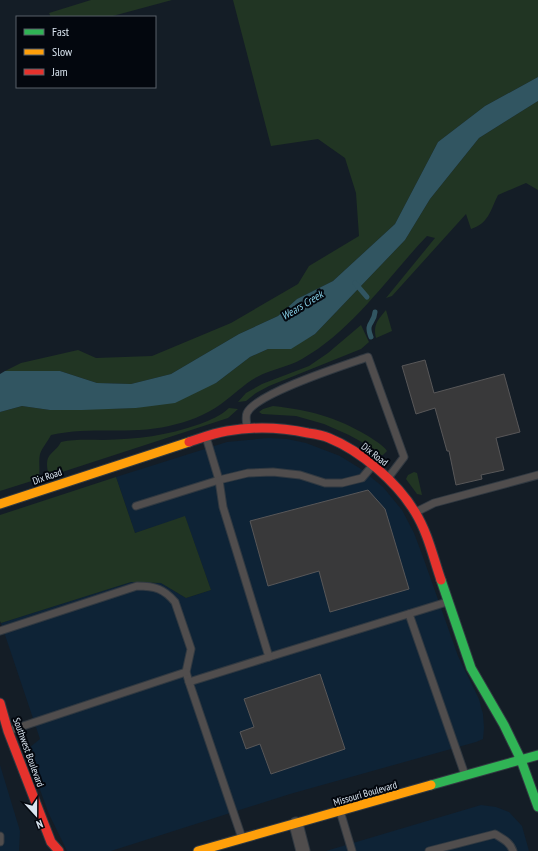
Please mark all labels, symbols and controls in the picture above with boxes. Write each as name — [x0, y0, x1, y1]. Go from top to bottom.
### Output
legend — [16, 16, 156, 88]
text: Fast — [52, 24, 70, 39]
text: Slow — [52, 44, 73, 59]
text: Jam — [51, 64, 68, 79]
water label: Wears Creek — [279, 286, 327, 323]
street label: Dix Road — [359, 440, 391, 469]
street label: Dix Road — [31, 465, 64, 488]
street label: Southwest Boulevard — [10, 716, 47, 789]
street label: Missouri Boulevard — [332, 778, 398, 809]
north arrow — [16, 795, 56, 835]
text: N — [34, 817, 45, 832]

